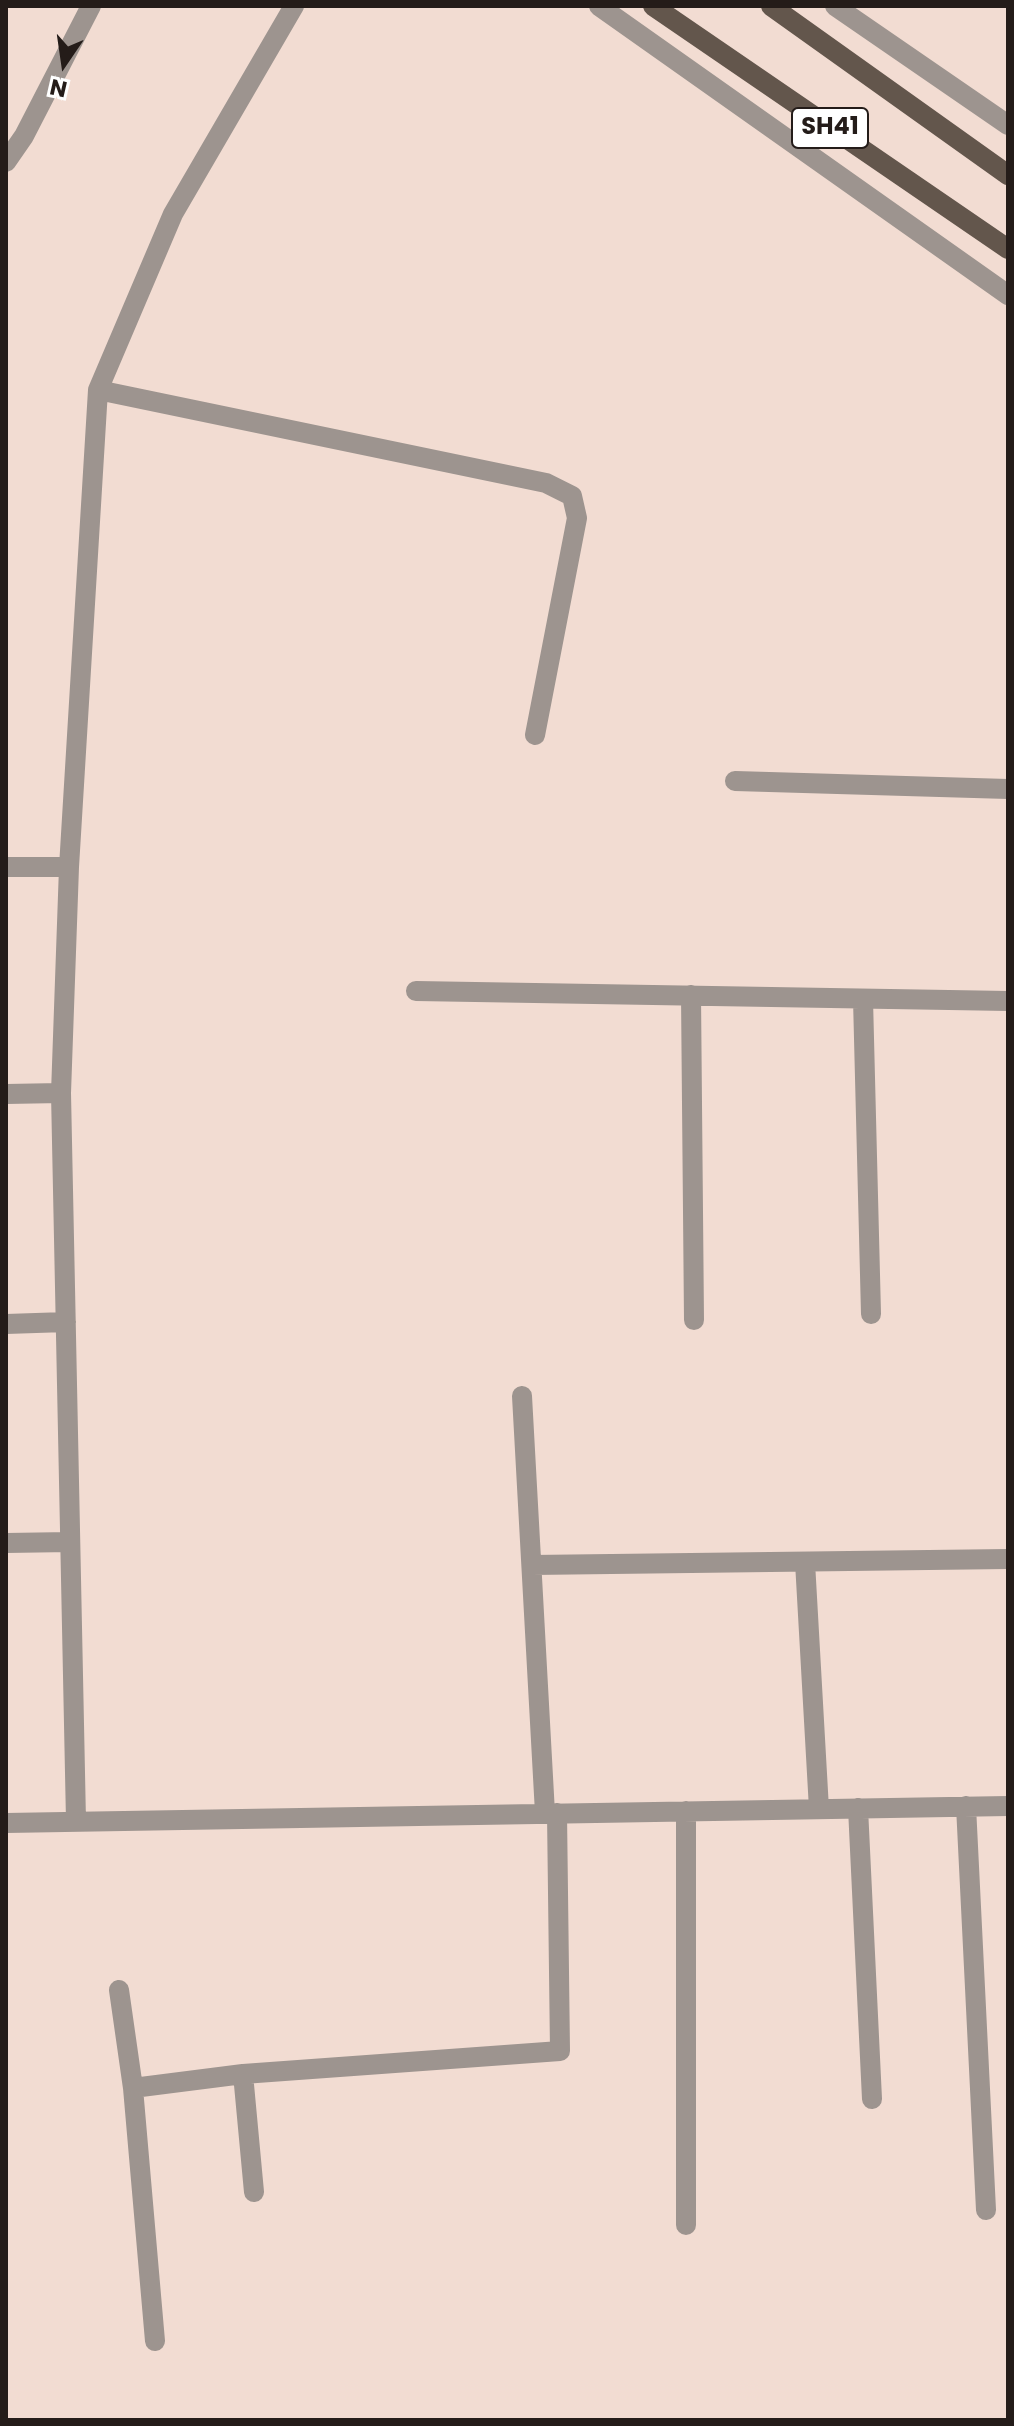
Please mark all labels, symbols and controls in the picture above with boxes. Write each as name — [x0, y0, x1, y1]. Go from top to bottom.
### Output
north arrow — [24, 24, 104, 104]
text: N — [47, 71, 70, 105]
road number: SH41 — [792, 108, 868, 148]

